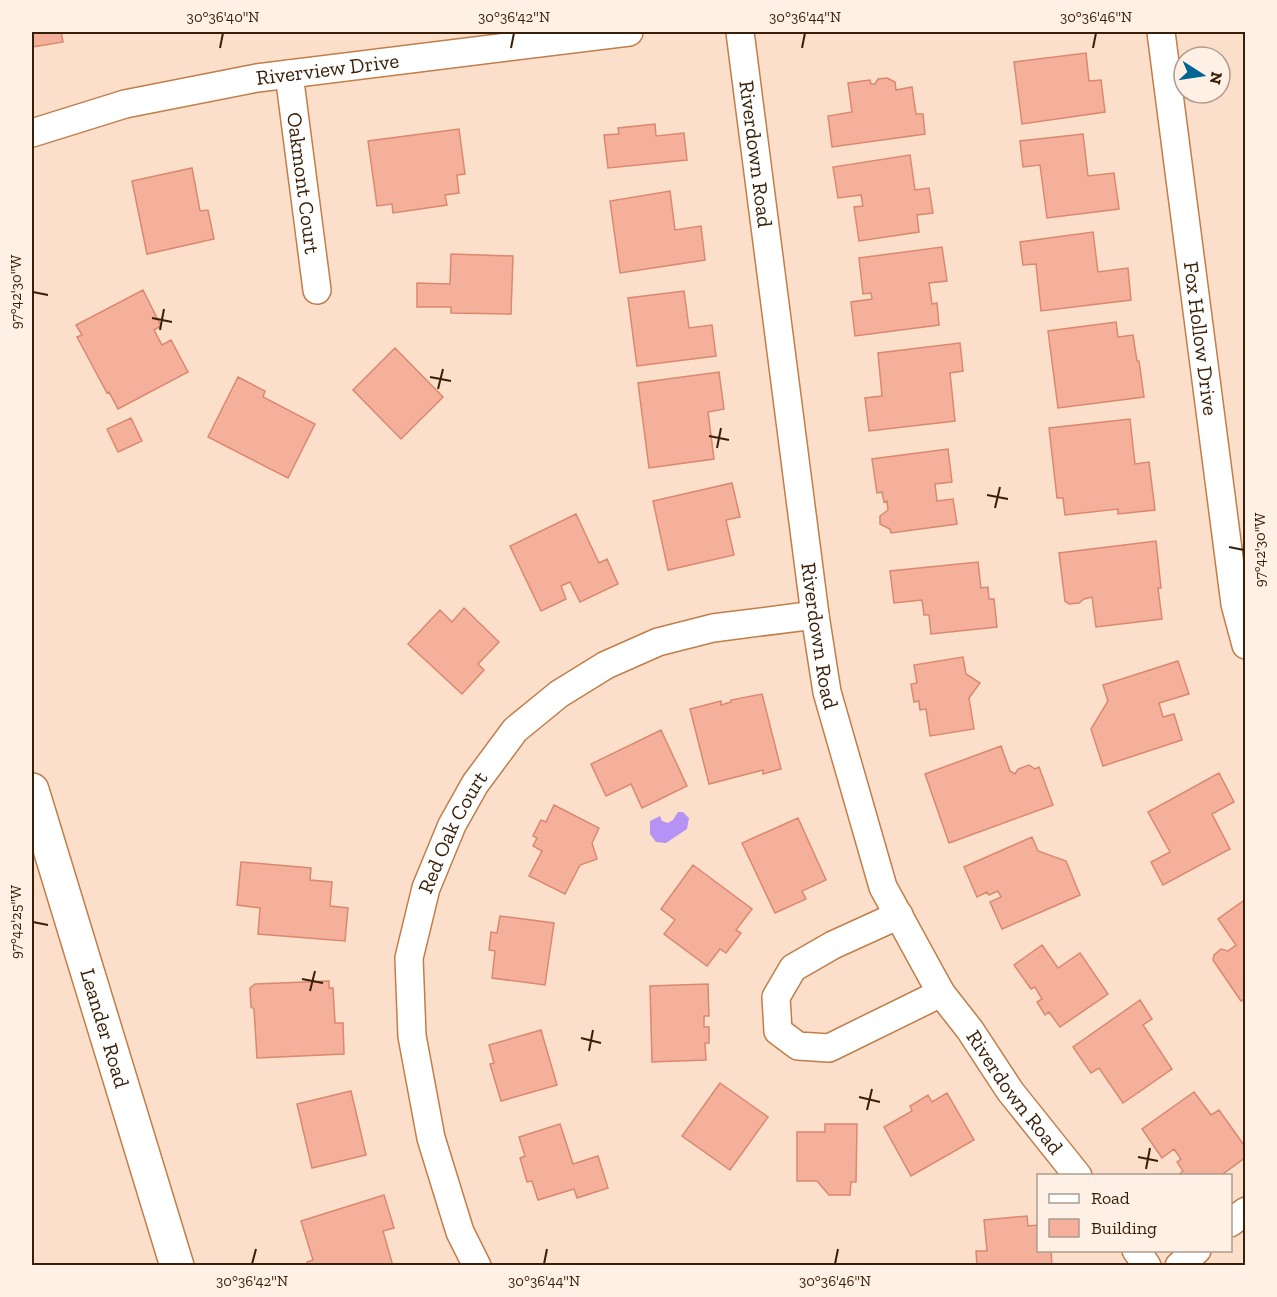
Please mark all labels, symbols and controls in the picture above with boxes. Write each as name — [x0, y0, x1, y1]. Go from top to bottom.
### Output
text: 30°36'40"N — [187, 8, 259, 26]
text: 30°36'42"N — [478, 8, 550, 26]
text: 30°36'44"N — [769, 8, 841, 26]
text: 30°36'46"N — [1060, 8, 1132, 26]
north arrow — [1172, 45, 1232, 105]
street label: Riverview Drive — [255, 48, 400, 90]
text: N — [1206, 70, 1227, 86]
street label: Riverdown Road — [734, 79, 778, 229]
street label: Oakmont Court — [282, 111, 325, 256]
text: 97°42'30"W — [7, 255, 25, 329]
street label: Fox Hollow Drive — [1179, 260, 1223, 417]
text: 97°42'30"W — [1251, 513, 1269, 587]
street label: Riverdown Road — [796, 561, 844, 712]
street label: Red Oak Court — [412, 766, 492, 897]
text: 97°42'25"W — [7, 885, 25, 959]
street label: Leander Road — [75, 965, 135, 1091]
street label: Riverdown Road — [961, 1025, 1069, 1159]
legend — [1037, 1174, 1232, 1252]
text: Road — [1091, 1187, 1130, 1209]
text: Building — [1091, 1217, 1157, 1239]
text: 30°36'42"N — [216, 1272, 288, 1290]
text: 30°36'44"N — [508, 1272, 580, 1290]
text: 30°36'46"N — [799, 1272, 871, 1290]

